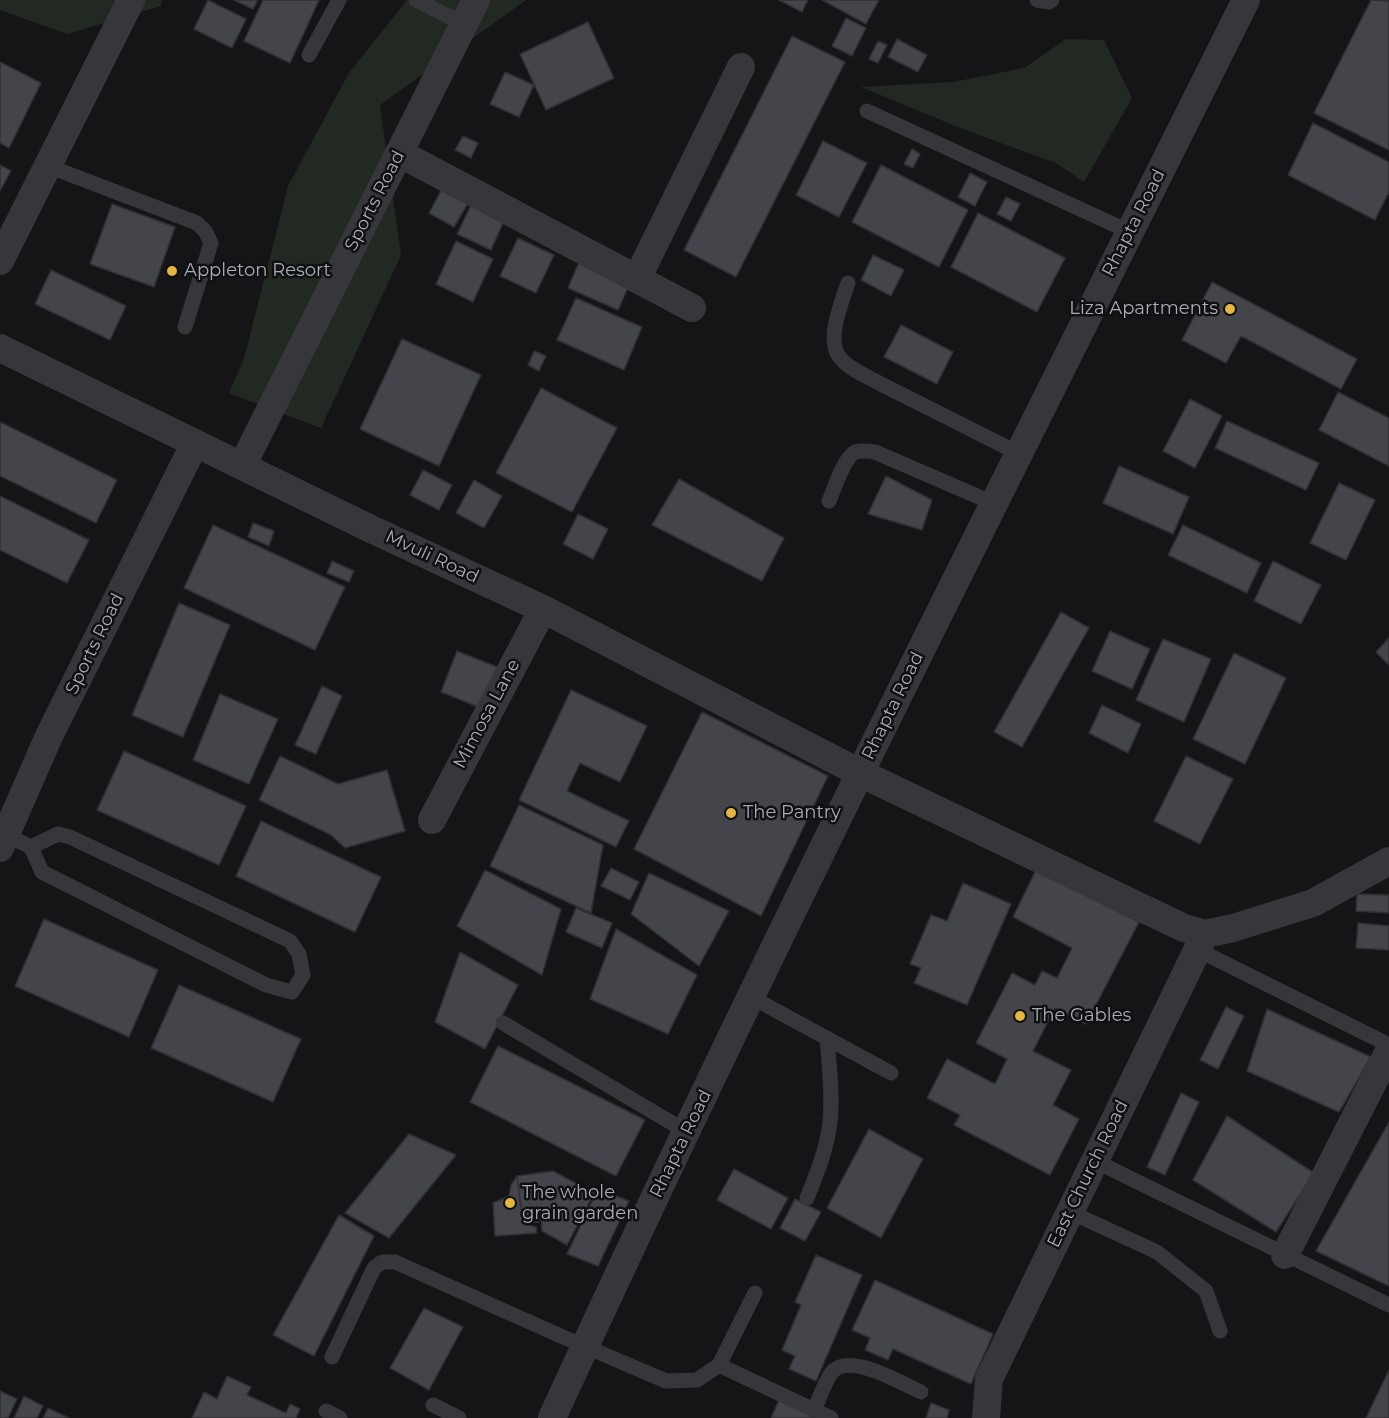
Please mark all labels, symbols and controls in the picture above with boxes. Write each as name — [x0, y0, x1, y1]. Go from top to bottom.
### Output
street label: Sports Road — [340, 147, 410, 255]
street label: Rhapta Road — [1098, 166, 1170, 280]
place label: Appleton Resort — [184, 260, 331, 282]
marker: Appleton Resort — [165, 264, 179, 278]
place label: Liza Apartments — [1069, 298, 1218, 320]
marker: Liza Apartments — [1223, 302, 1237, 316]
street label: Mvuli Road — [382, 526, 482, 588]
street label: Sports Road — [61, 590, 129, 698]
street label: Rhapta Road — [858, 649, 928, 763]
street label: Mimosa Lane — [449, 656, 525, 772]
place label: The Pantry — [743, 802, 841, 824]
marker: The Pantry — [724, 806, 738, 820]
place label: The Gables — [1032, 1005, 1131, 1027]
marker: The Gables — [1013, 1009, 1027, 1023]
street label: Rhapta Road — [646, 1087, 716, 1201]
street label: East Church Road — [1043, 1097, 1133, 1251]
place label: The whole grain garden — [522, 1182, 638, 1224]
marker: The whole grain garden — [503, 1196, 517, 1210]

